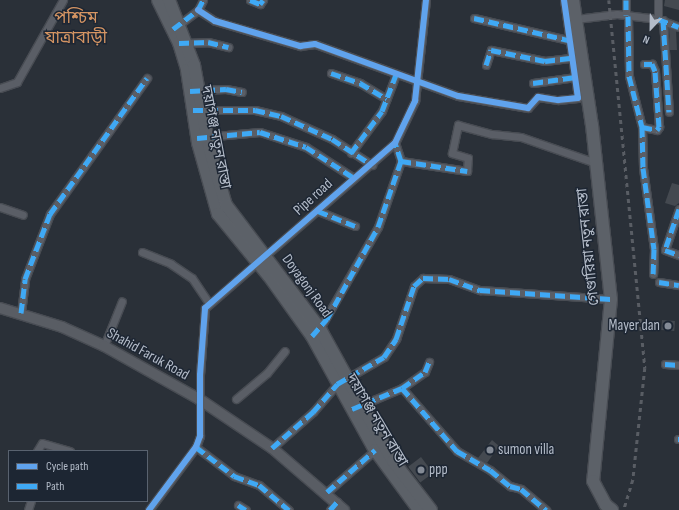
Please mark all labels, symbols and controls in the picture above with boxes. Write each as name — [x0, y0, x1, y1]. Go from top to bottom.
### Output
north arrow — [631, 8, 671, 48]
district label: পশ্চিম যাত্রাবাড়ী — [45, 9, 107, 49]
text: N — [641, 32, 651, 47]
street label: দয়াগঞ্জ নতুন রাস্তা — [197, 84, 235, 190]
street label: Pipe road — [290, 175, 336, 219]
street label: গেণ্ডারিয়া নতুন রাস্তা — [573, 187, 603, 307]
street label: Doyagonj Road — [278, 251, 336, 321]
place label: Mayer dan — [609, 317, 660, 335]
marker: Mayer dan — [663, 321, 673, 331]
street label: Shahid Faruk Road — [104, 324, 192, 384]
street label: দয়াগঞ্জ নতুন রাস্তা — [342, 370, 412, 470]
place label: sumon villa — [498, 441, 554, 459]
marker: sumon villa — [485, 445, 495, 455]
legend — [8, 450, 148, 502]
text: Cycle path — [46, 459, 88, 474]
place label: ppp — [429, 461, 448, 479]
marker: ppp — [416, 465, 426, 475]
text: Path — [46, 479, 64, 494]

